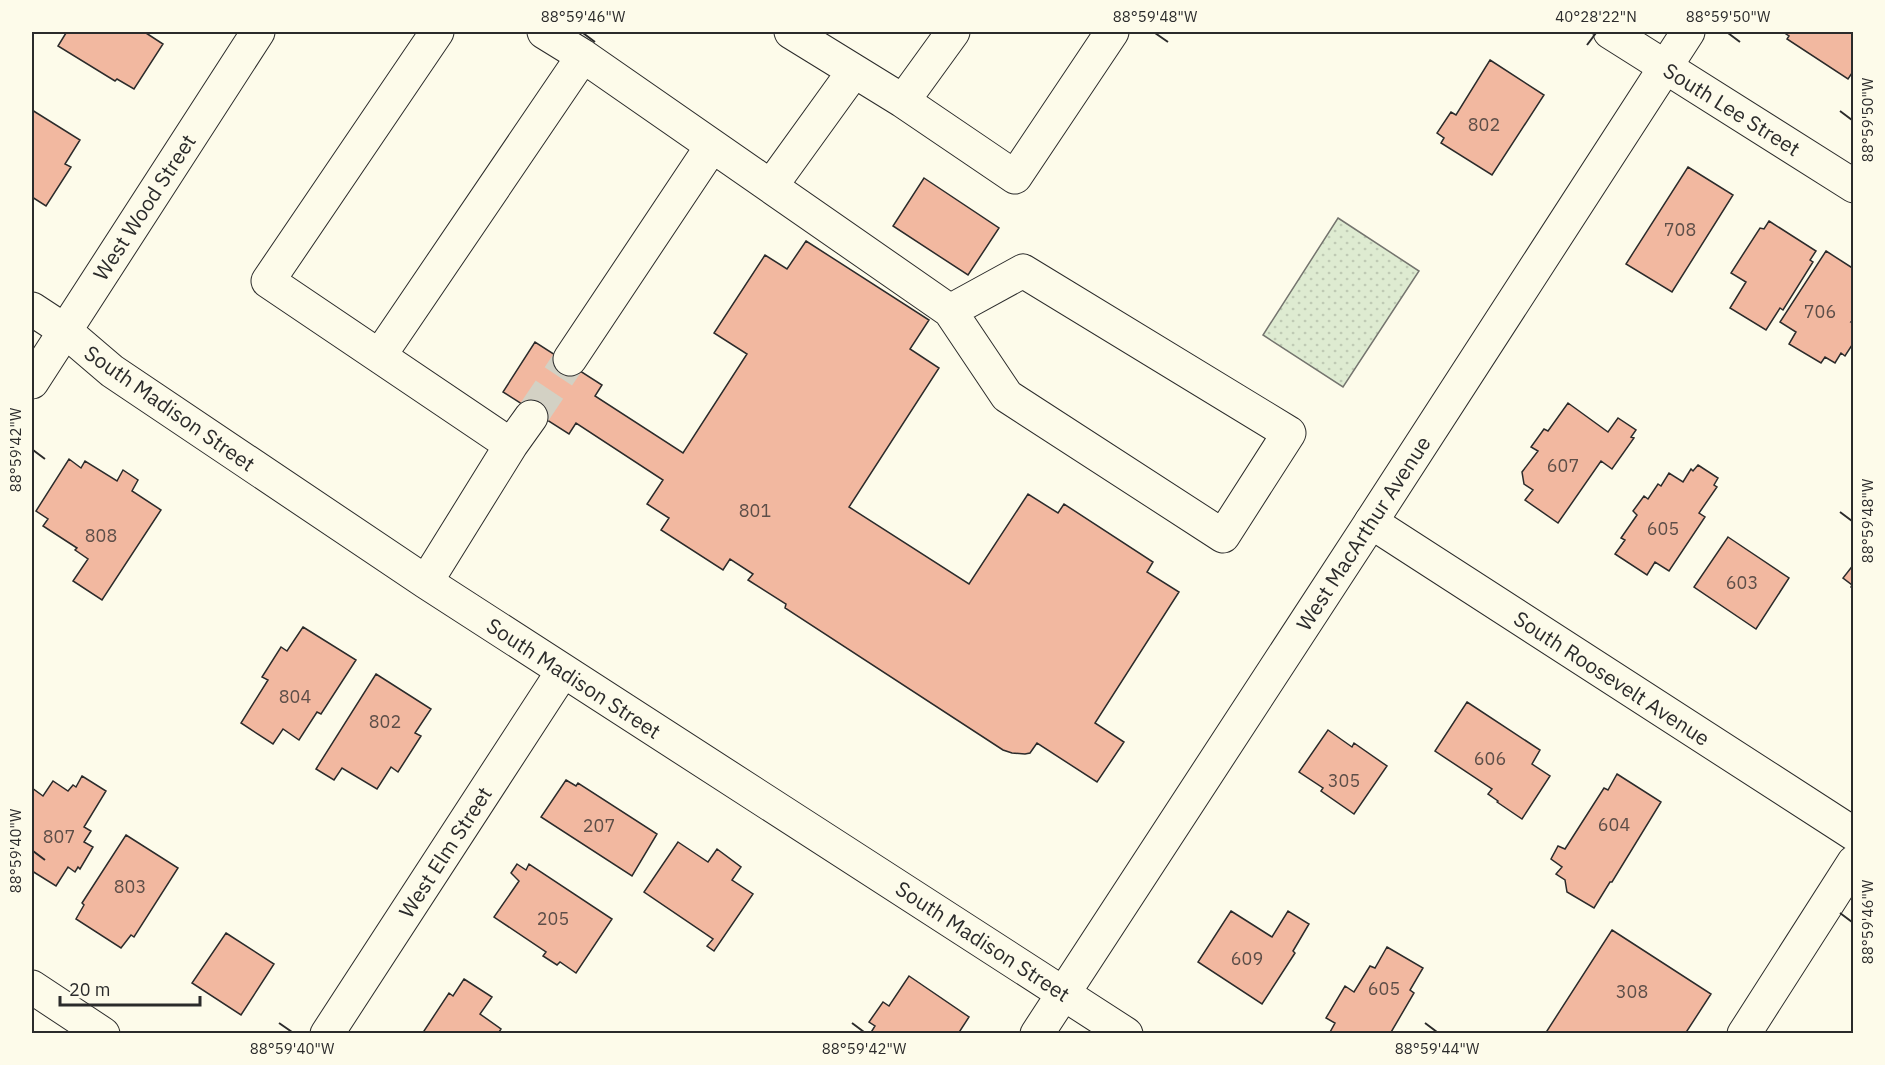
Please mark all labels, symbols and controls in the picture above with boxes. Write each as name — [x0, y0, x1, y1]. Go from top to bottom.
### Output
text: 88°59'46"W — [541, 7, 626, 26]
text: 88°59'48"W — [1113, 7, 1198, 26]
text: 40°28'22"N — [1555, 7, 1637, 26]
text: 88°59'50"W — [1686, 7, 1771, 26]
street label: South Lee Street — [1658, 56, 1806, 162]
text: 88°59'50"W — [1858, 77, 1877, 162]
house number: 802 — [1468, 113, 1500, 136]
street label: West Wood Street — [86, 129, 202, 285]
house number: 708 — [1664, 218, 1696, 241]
house number: 706 — [1804, 300, 1836, 323]
street label: South Madison Street — [79, 339, 261, 477]
text: 88°59'42"W — [6, 407, 25, 492]
street label: West MacArthur Avenue — [1290, 430, 1436, 636]
house number: 607 — [1547, 454, 1579, 477]
text: 88°59'48"W — [1858, 478, 1877, 563]
house number: 801 — [739, 499, 771, 522]
house number: 605 — [1647, 517, 1679, 540]
house number: 808 — [85, 524, 117, 547]
house number: 603 — [1726, 571, 1758, 594]
street label: South Roosevelt Avenue — [1509, 604, 1715, 752]
street label: South Madison Street — [482, 611, 666, 745]
house number: 804 — [279, 685, 311, 708]
house number: 802 — [369, 710, 401, 733]
house number: 606 — [1474, 747, 1506, 770]
house number: 305 — [1328, 769, 1360, 792]
street label: West Elm Street — [392, 781, 498, 923]
text: 88°59'40"W — [6, 808, 25, 893]
house number: 604 — [1598, 813, 1630, 836]
house number: 207 — [583, 814, 615, 837]
house number: 807 — [43, 825, 75, 848]
street label: South Madison Street — [891, 874, 1075, 1008]
house number: 803 — [114, 875, 146, 898]
text: 88°59'46"W — [1858, 879, 1877, 964]
house number: 205 — [537, 907, 569, 930]
house number: 609 — [1231, 947, 1263, 970]
scale bar — [60, 969, 200, 1007]
house number: 605 — [1368, 977, 1400, 1000]
text: 20 m — [69, 978, 111, 1001]
house number: 308 — [1616, 980, 1648, 1003]
text: 88°59'40"W — [250, 1039, 335, 1058]
text: 88°59'42"W — [822, 1039, 907, 1058]
text: 88°59'44"W — [1395, 1039, 1480, 1058]

